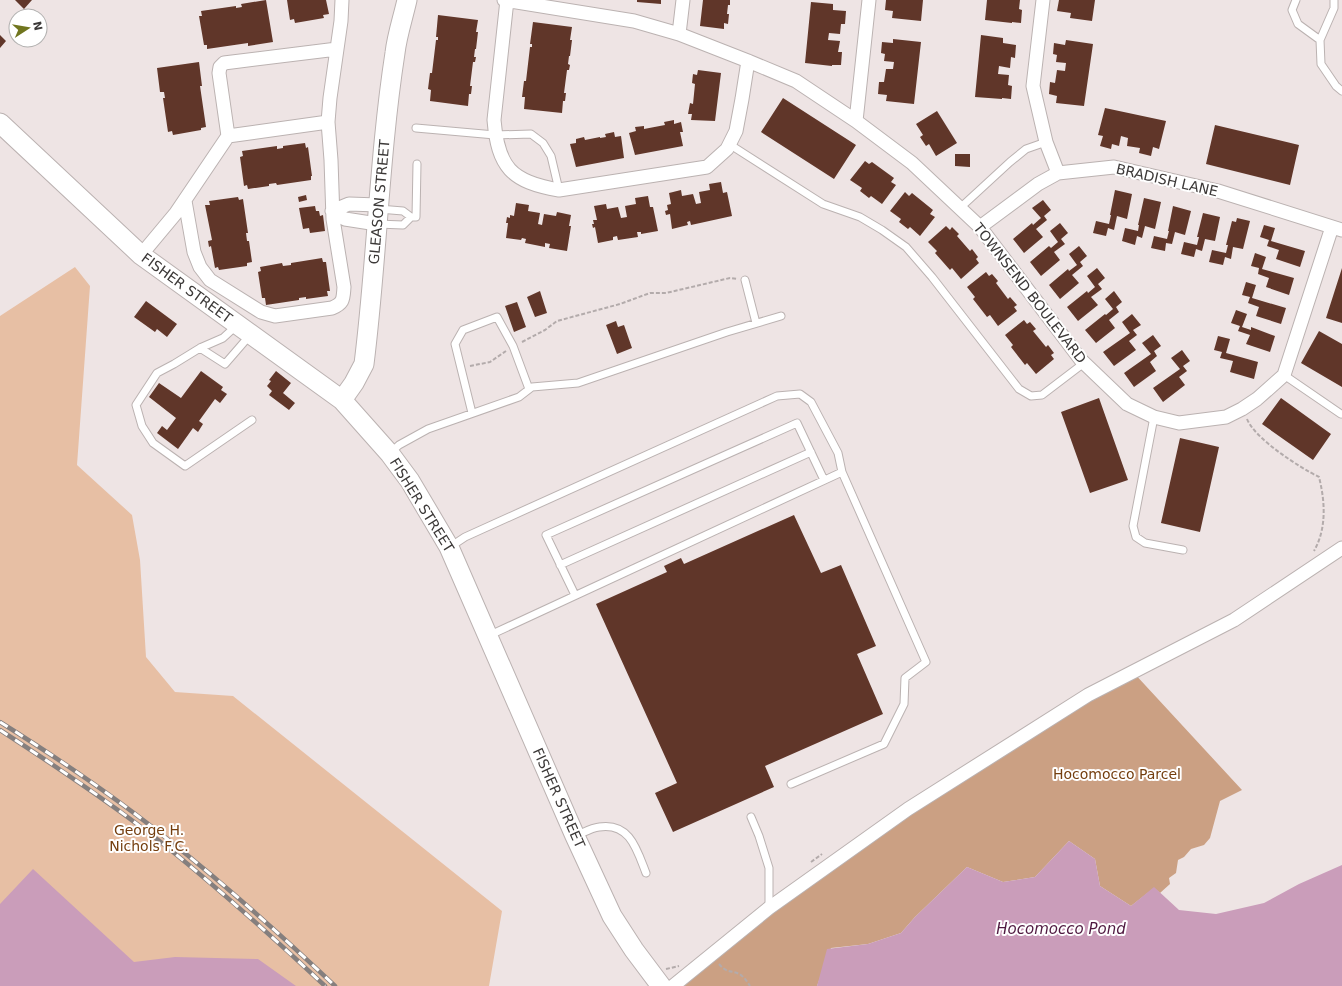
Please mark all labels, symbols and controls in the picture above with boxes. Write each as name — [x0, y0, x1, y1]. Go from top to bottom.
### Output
north arrow — [8, 8, 48, 48]
text: N — [30, 20, 45, 32]
street label: GLEASON STREET — [366, 138, 392, 265]
street label: BRADISH LANE — [1114, 160, 1220, 200]
street label: TOWNSEND BOULEVARD — [970, 219, 1090, 366]
street label: FISHER STREET — [139, 250, 236, 326]
street label: FISHER STREET — [387, 455, 458, 555]
street label: FISHER STREET — [530, 745, 588, 851]
park label: Hocomocco Parcel — [1053, 766, 1181, 782]
park label: George H. Nichols F.C. — [109, 822, 189, 854]
water label: Hocomocco Pond — [996, 920, 1126, 938]

